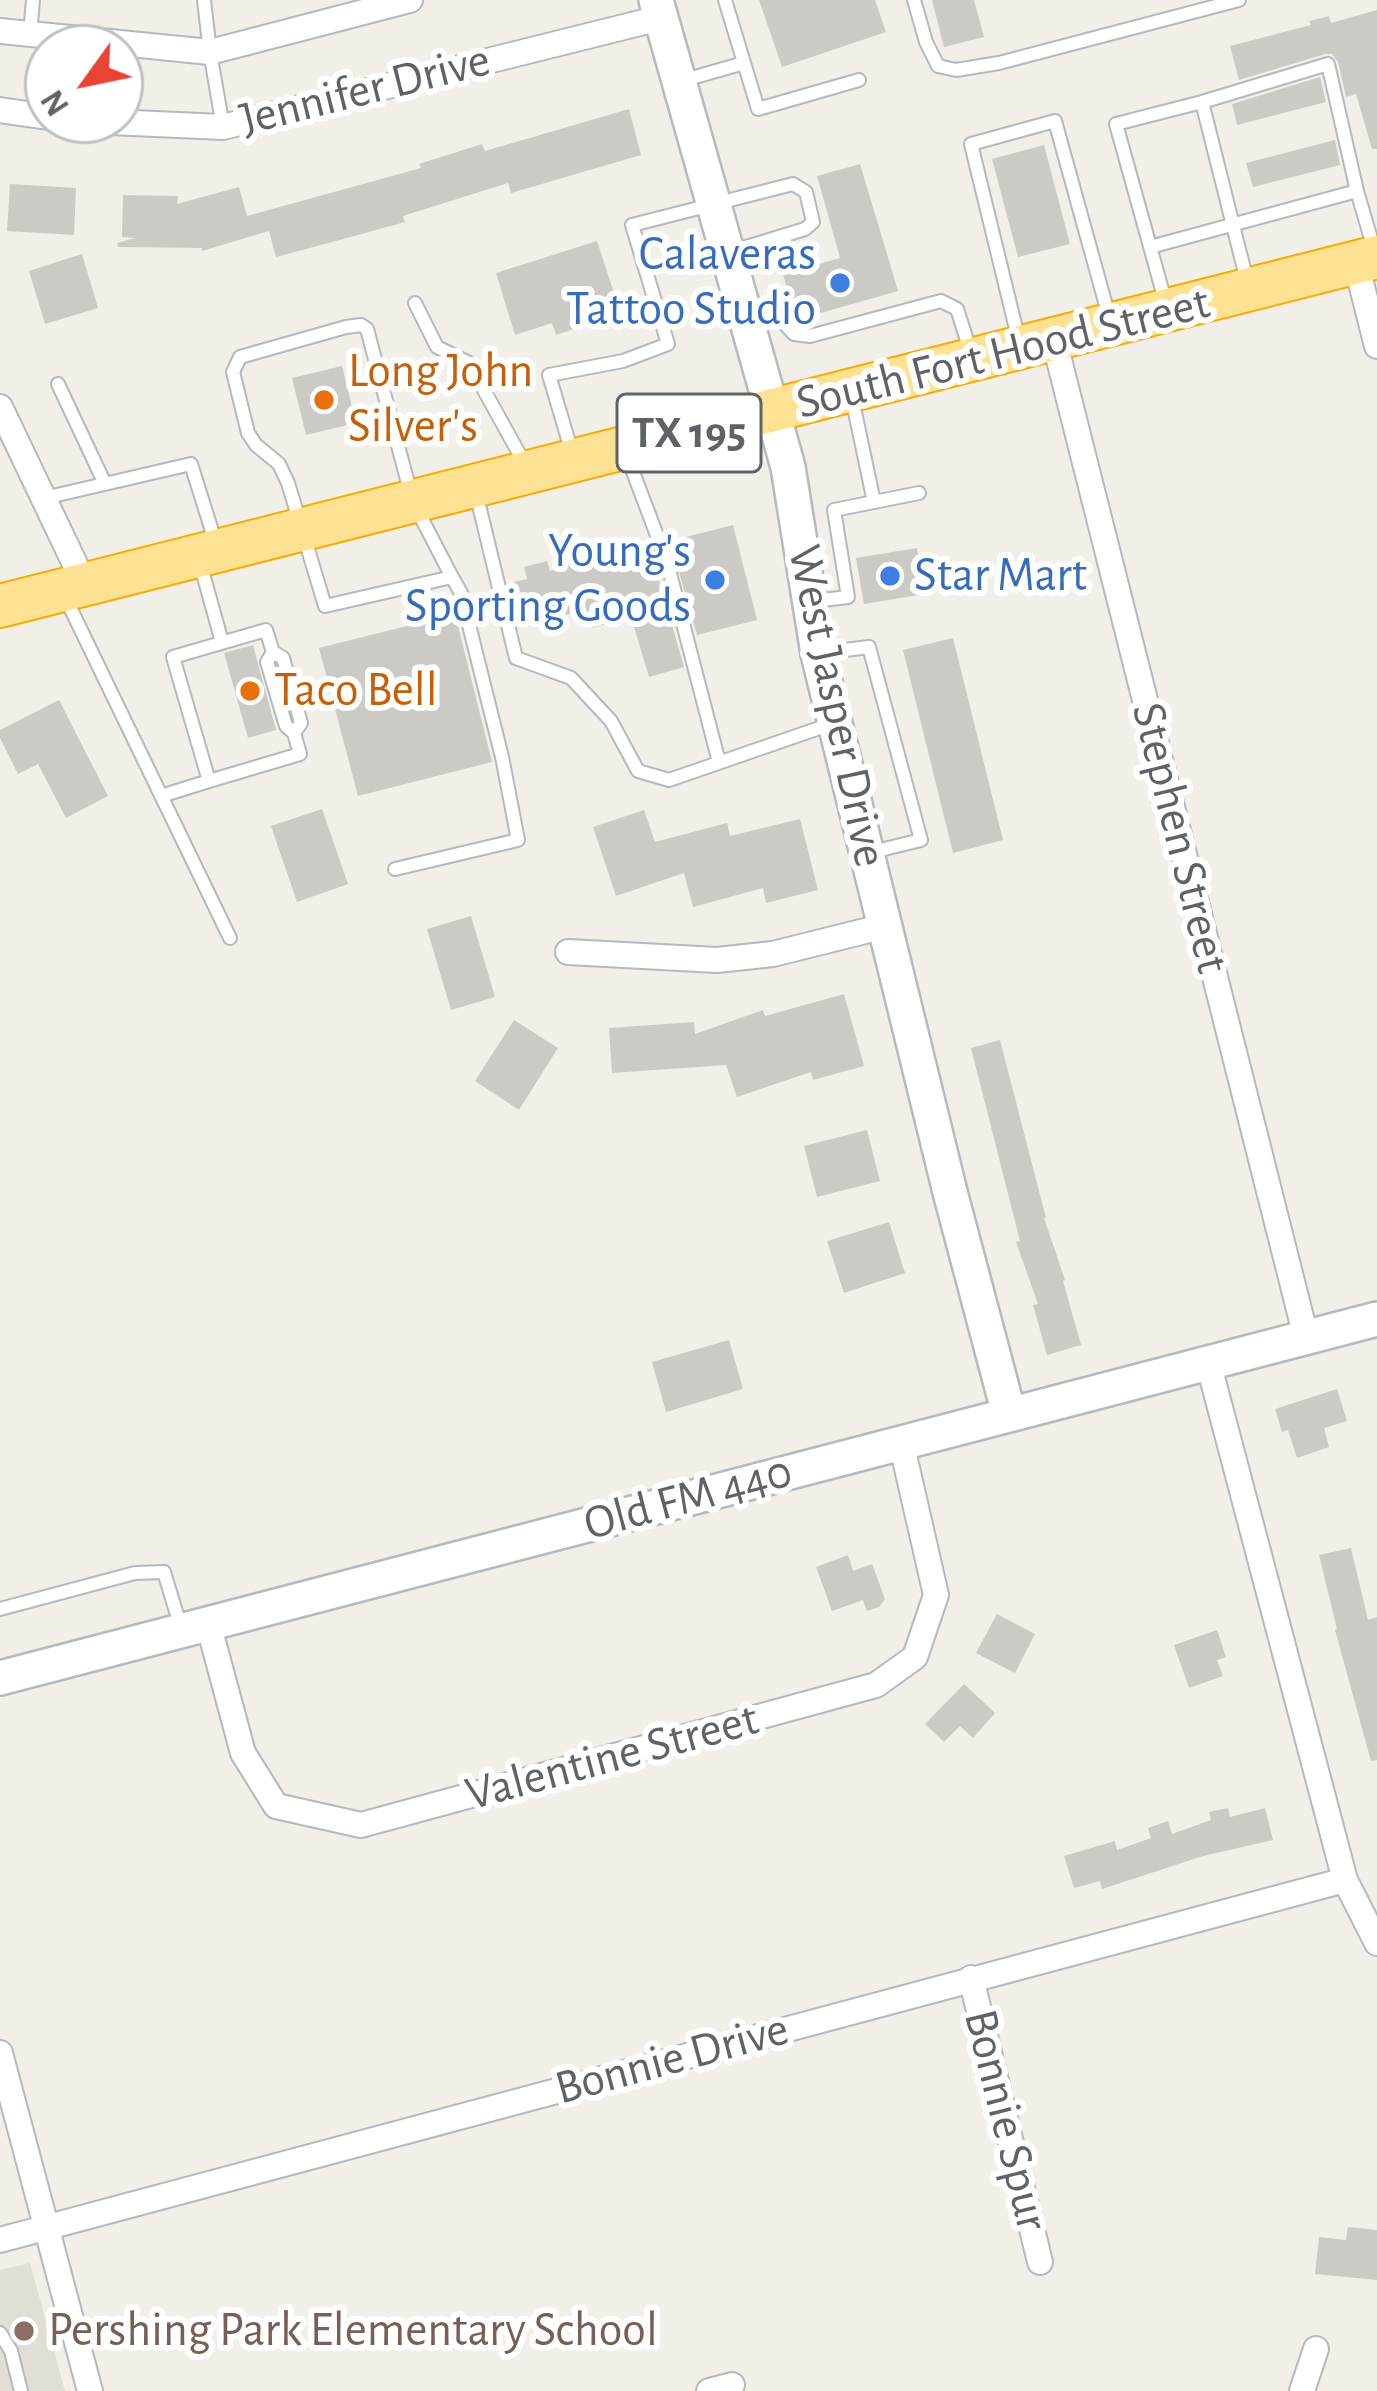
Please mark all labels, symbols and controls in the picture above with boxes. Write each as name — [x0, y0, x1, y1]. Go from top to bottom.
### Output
north arrow — [24, 24, 144, 144]
street label: Jennifer Drive — [234, 31, 496, 149]
text: N — [36, 84, 76, 121]
place label: Calaveras Tattoo Studio — [566, 226, 816, 339]
marker: Calaveras Tattoo Studio — [827, 270, 853, 296]
street label: South Fort Hood Street — [791, 274, 1215, 432]
place label: Long John Silver's — [348, 343, 533, 456]
marker: Long John Silver's — [311, 387, 337, 413]
road number: TX 195 — [617, 394, 761, 472]
place label: Young's Sporting Goods — [405, 523, 691, 636]
street label: West Jasper Drive — [775, 540, 899, 872]
place label: Star Mart — [914, 547, 1087, 605]
marker: Star Mart — [877, 563, 903, 589]
marker: Young's Sporting Goods — [702, 567, 728, 593]
place label: Taco Bell — [274, 662, 438, 720]
marker: Taco Bell — [237, 678, 263, 704]
street label: Stephen Street — [1119, 697, 1241, 979]
street label: Old FM 440 — [578, 1443, 798, 1553]
street label: Valentine Street — [460, 1690, 764, 1824]
street label: Bonnie Drive — [549, 2000, 795, 2118]
street label: Bonnie Spur — [951, 2004, 1061, 2236]
place label: Pershing Park Elementary School — [48, 2302, 658, 2360]
marker: Pershing Park Elementary School — [11, 2318, 37, 2344]

